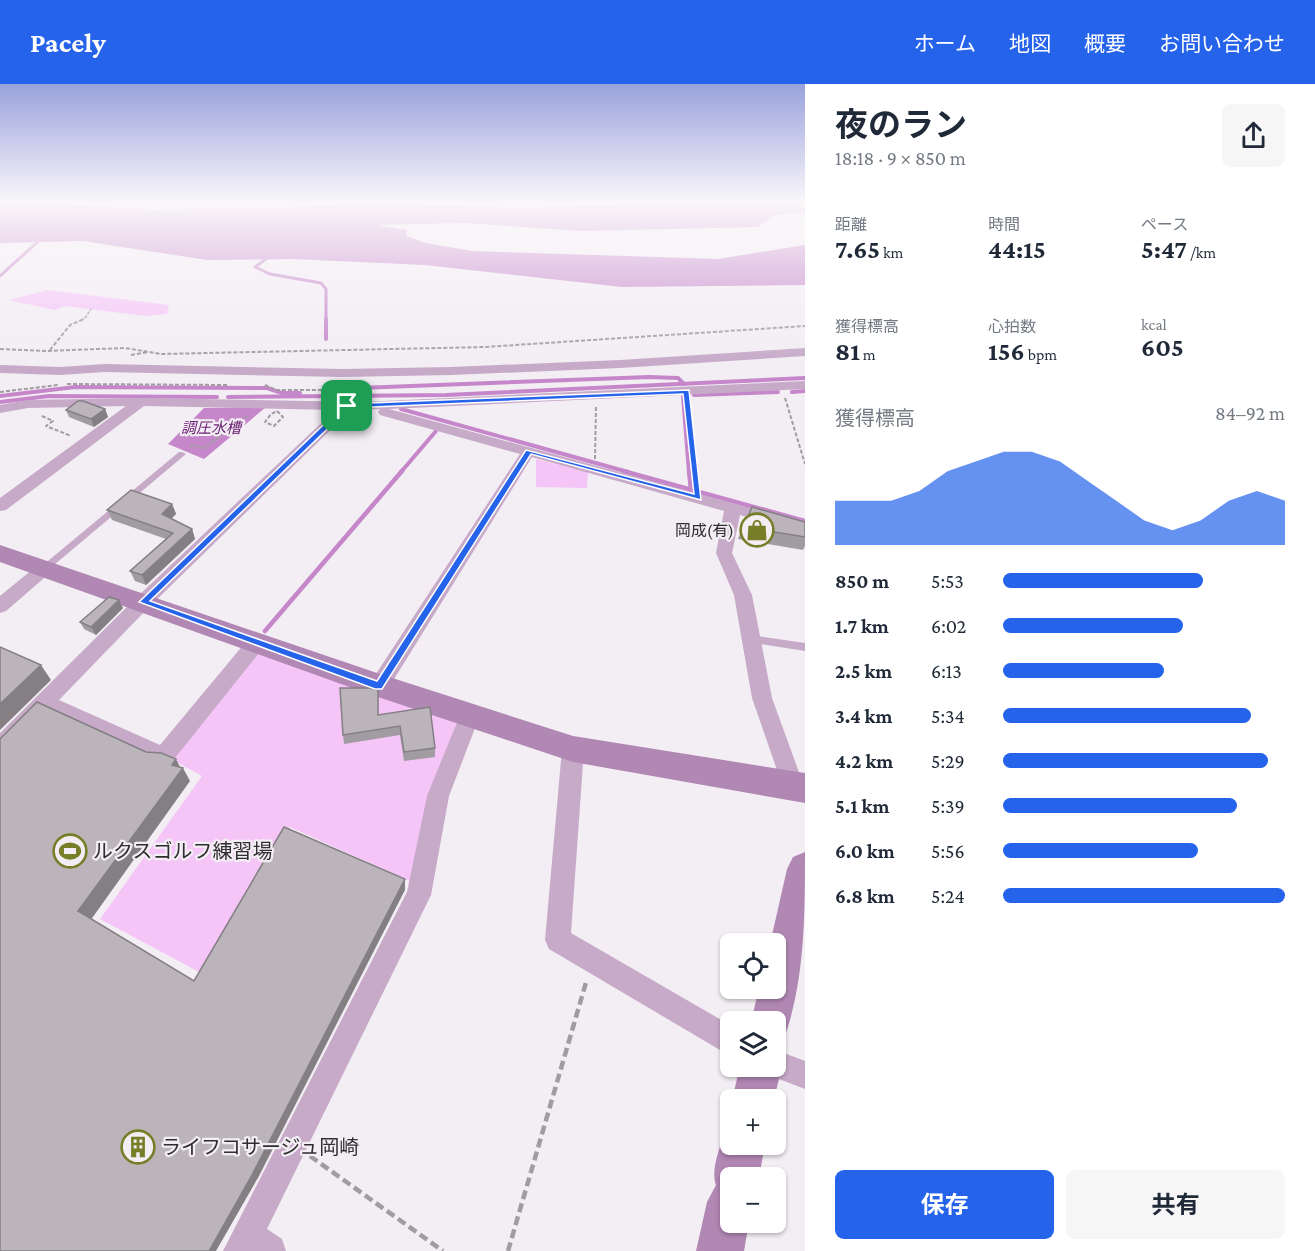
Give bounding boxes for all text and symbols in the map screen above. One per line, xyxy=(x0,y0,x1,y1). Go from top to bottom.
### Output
text: Pacely xyxy=(30,27,106,58)
text: ホーム xyxy=(914,32,976,56)
text: 地図 xyxy=(1009,32,1051,56)
text: 概要 xyxy=(1084,32,1126,56)
text: お問い合わせ xyxy=(1159,32,1285,56)
button: share xyxy=(1222,104,1285,167)
text: 夜のラン xyxy=(835,106,967,143)
text: 18:18 · 9 × 850 m xyxy=(835,147,966,169)
text: 距離 xyxy=(835,216,867,233)
text: 時間 xyxy=(988,216,1020,233)
text: ペース xyxy=(1141,216,1188,233)
text: 7.65 xyxy=(835,235,880,264)
text: 44:15 xyxy=(988,235,1046,264)
text: 5:47 xyxy=(1141,235,1187,264)
text: km xyxy=(880,244,903,261)
text: /km xyxy=(1187,244,1216,261)
text: kcal xyxy=(1141,316,1167,333)
text: 獲得標高 xyxy=(835,318,899,335)
text: 心拍数 xyxy=(988,318,1036,335)
text: 605 xyxy=(1141,333,1184,362)
text: 81 xyxy=(835,337,860,366)
text: 156 xyxy=(988,337,1025,366)
text: m xyxy=(860,346,876,363)
text: bpm xyxy=(1025,346,1057,363)
pin xyxy=(321,380,372,431)
icon: arrive xyxy=(330,389,363,422)
text: 84–92 m xyxy=(1215,402,1285,424)
text: 獲得標高 xyxy=(835,407,915,429)
water label: 調圧水槽 xyxy=(181,420,244,436)
shop icon: 岡成(有) xyxy=(739,512,775,548)
place label: 岡成(有) xyxy=(675,522,734,540)
text: 850 m xyxy=(835,570,889,592)
text: 5:53 xyxy=(931,570,964,592)
text: 1.7 km xyxy=(835,615,889,637)
text: 6:02 xyxy=(931,615,966,637)
text: 2.5 km xyxy=(835,660,892,682)
text: 6:13 xyxy=(931,660,962,682)
text: 3.4 km xyxy=(835,705,892,727)
text: 5:34 xyxy=(931,705,965,727)
text: 4.2 km xyxy=(835,750,893,772)
text: 5:29 xyxy=(931,750,965,772)
text: 5.1 km xyxy=(835,795,889,817)
text: 5:39 xyxy=(931,795,965,817)
sports icon: ルクスゴルフ練習場 xyxy=(52,833,88,869)
place label: ルクスゴルフ練習場 xyxy=(93,840,272,862)
text: 6.0 km xyxy=(835,840,895,862)
text: 5:56 xyxy=(931,840,965,862)
text: 6.8 km xyxy=(835,885,895,907)
text: 5:24 xyxy=(931,885,965,907)
map controls xyxy=(720,933,786,1233)
button: locate xyxy=(720,933,786,999)
button: layers xyxy=(720,1011,786,1077)
button: + xyxy=(720,1089,786,1155)
building icon: ライフコサージュ岡崎 xyxy=(120,1129,156,1165)
place label: ライフコサージュ岡崎 xyxy=(161,1136,359,1158)
button: − xyxy=(720,1167,786,1233)
button: 保存 xyxy=(835,1170,1054,1239)
button: 共有 xyxy=(1066,1170,1285,1239)

